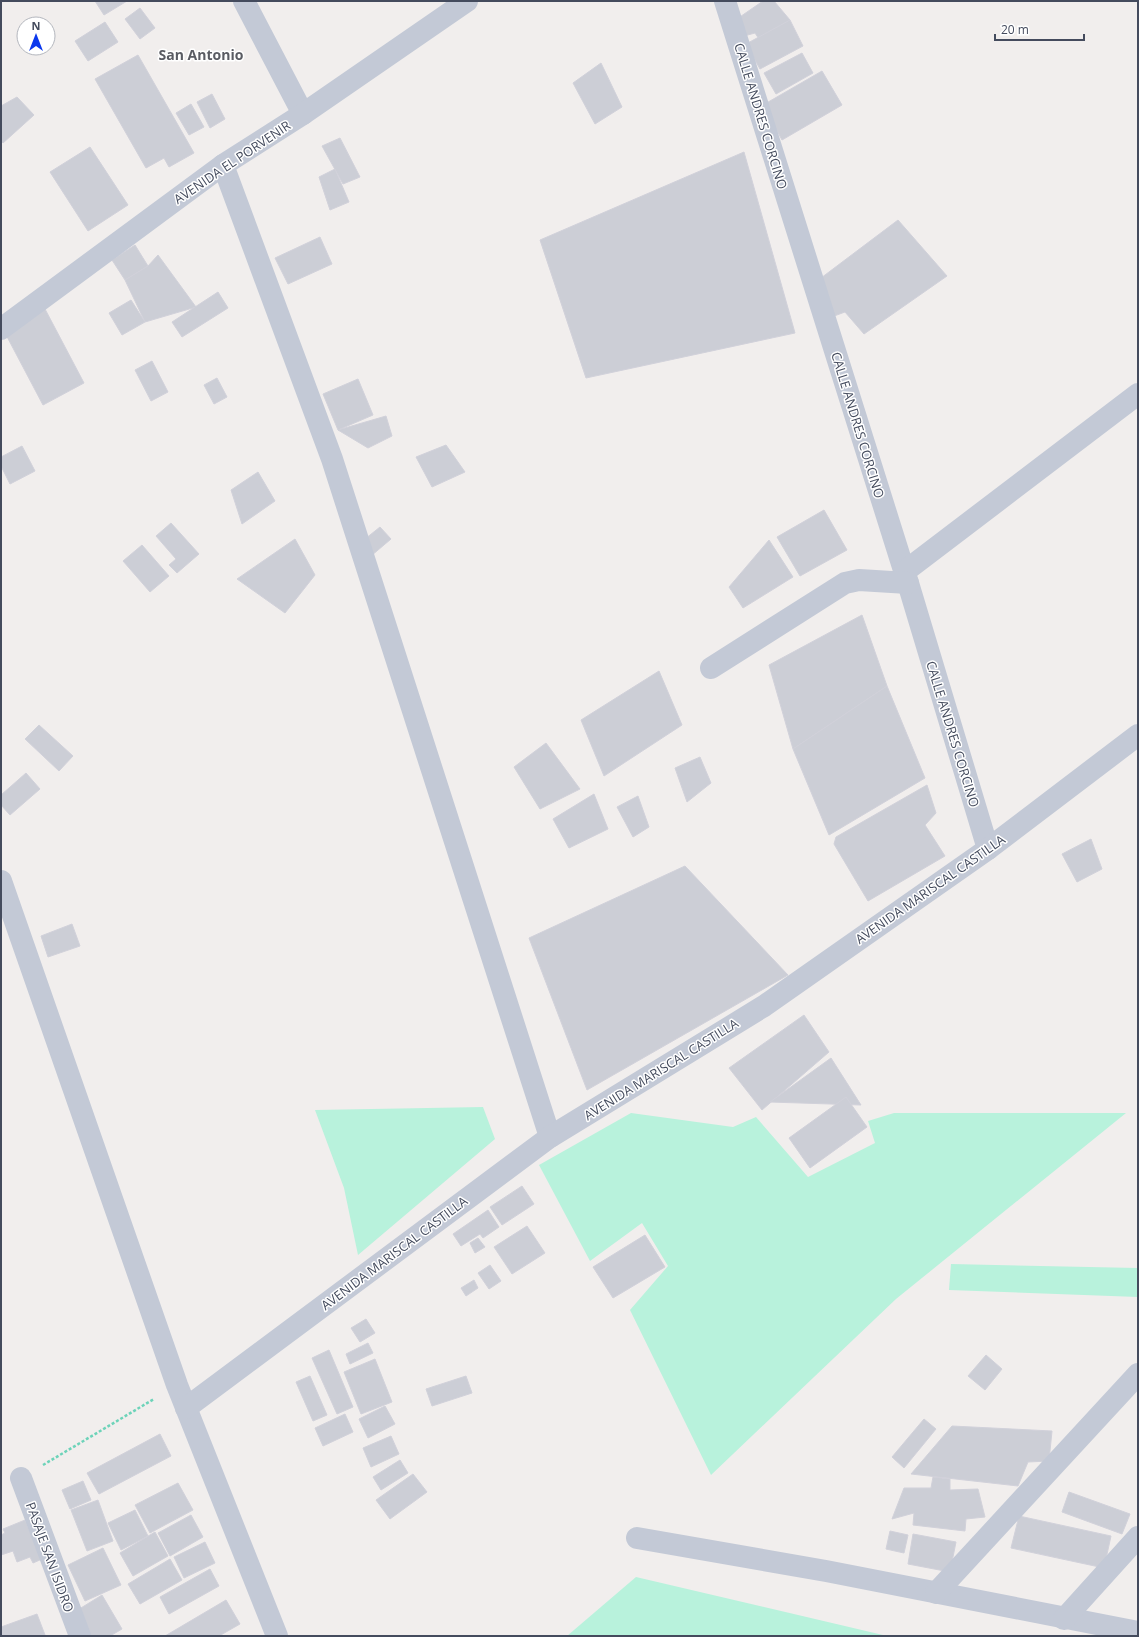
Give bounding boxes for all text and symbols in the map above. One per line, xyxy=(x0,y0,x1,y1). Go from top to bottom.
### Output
north arrow xyxy=(16,16,56,56)
scale bar xyxy=(995,16,1084,42)
text: N xyxy=(32,18,40,33)
text: 20 m xyxy=(1001,21,1029,38)
street label: CALLE ANDRES CORCINO xyxy=(730,41,792,191)
district label: San Antonio xyxy=(159,45,244,64)
street label: AVENIDA EL PORVENIR xyxy=(170,116,294,208)
street label: CALLE ANDRES CORCINO xyxy=(827,350,889,500)
street label: CALLE ANDRES CORCINO xyxy=(922,659,984,809)
street label: AVENIDA MARISCAL CASTILLA xyxy=(852,830,1009,948)
street label: AVENIDA MARISCAL CASTILLA xyxy=(580,1014,742,1124)
street label: AVENIDA MARISCAL CASTILLA xyxy=(317,1191,472,1314)
street label: PASAJE SAN ISIDRO xyxy=(22,1499,78,1615)

